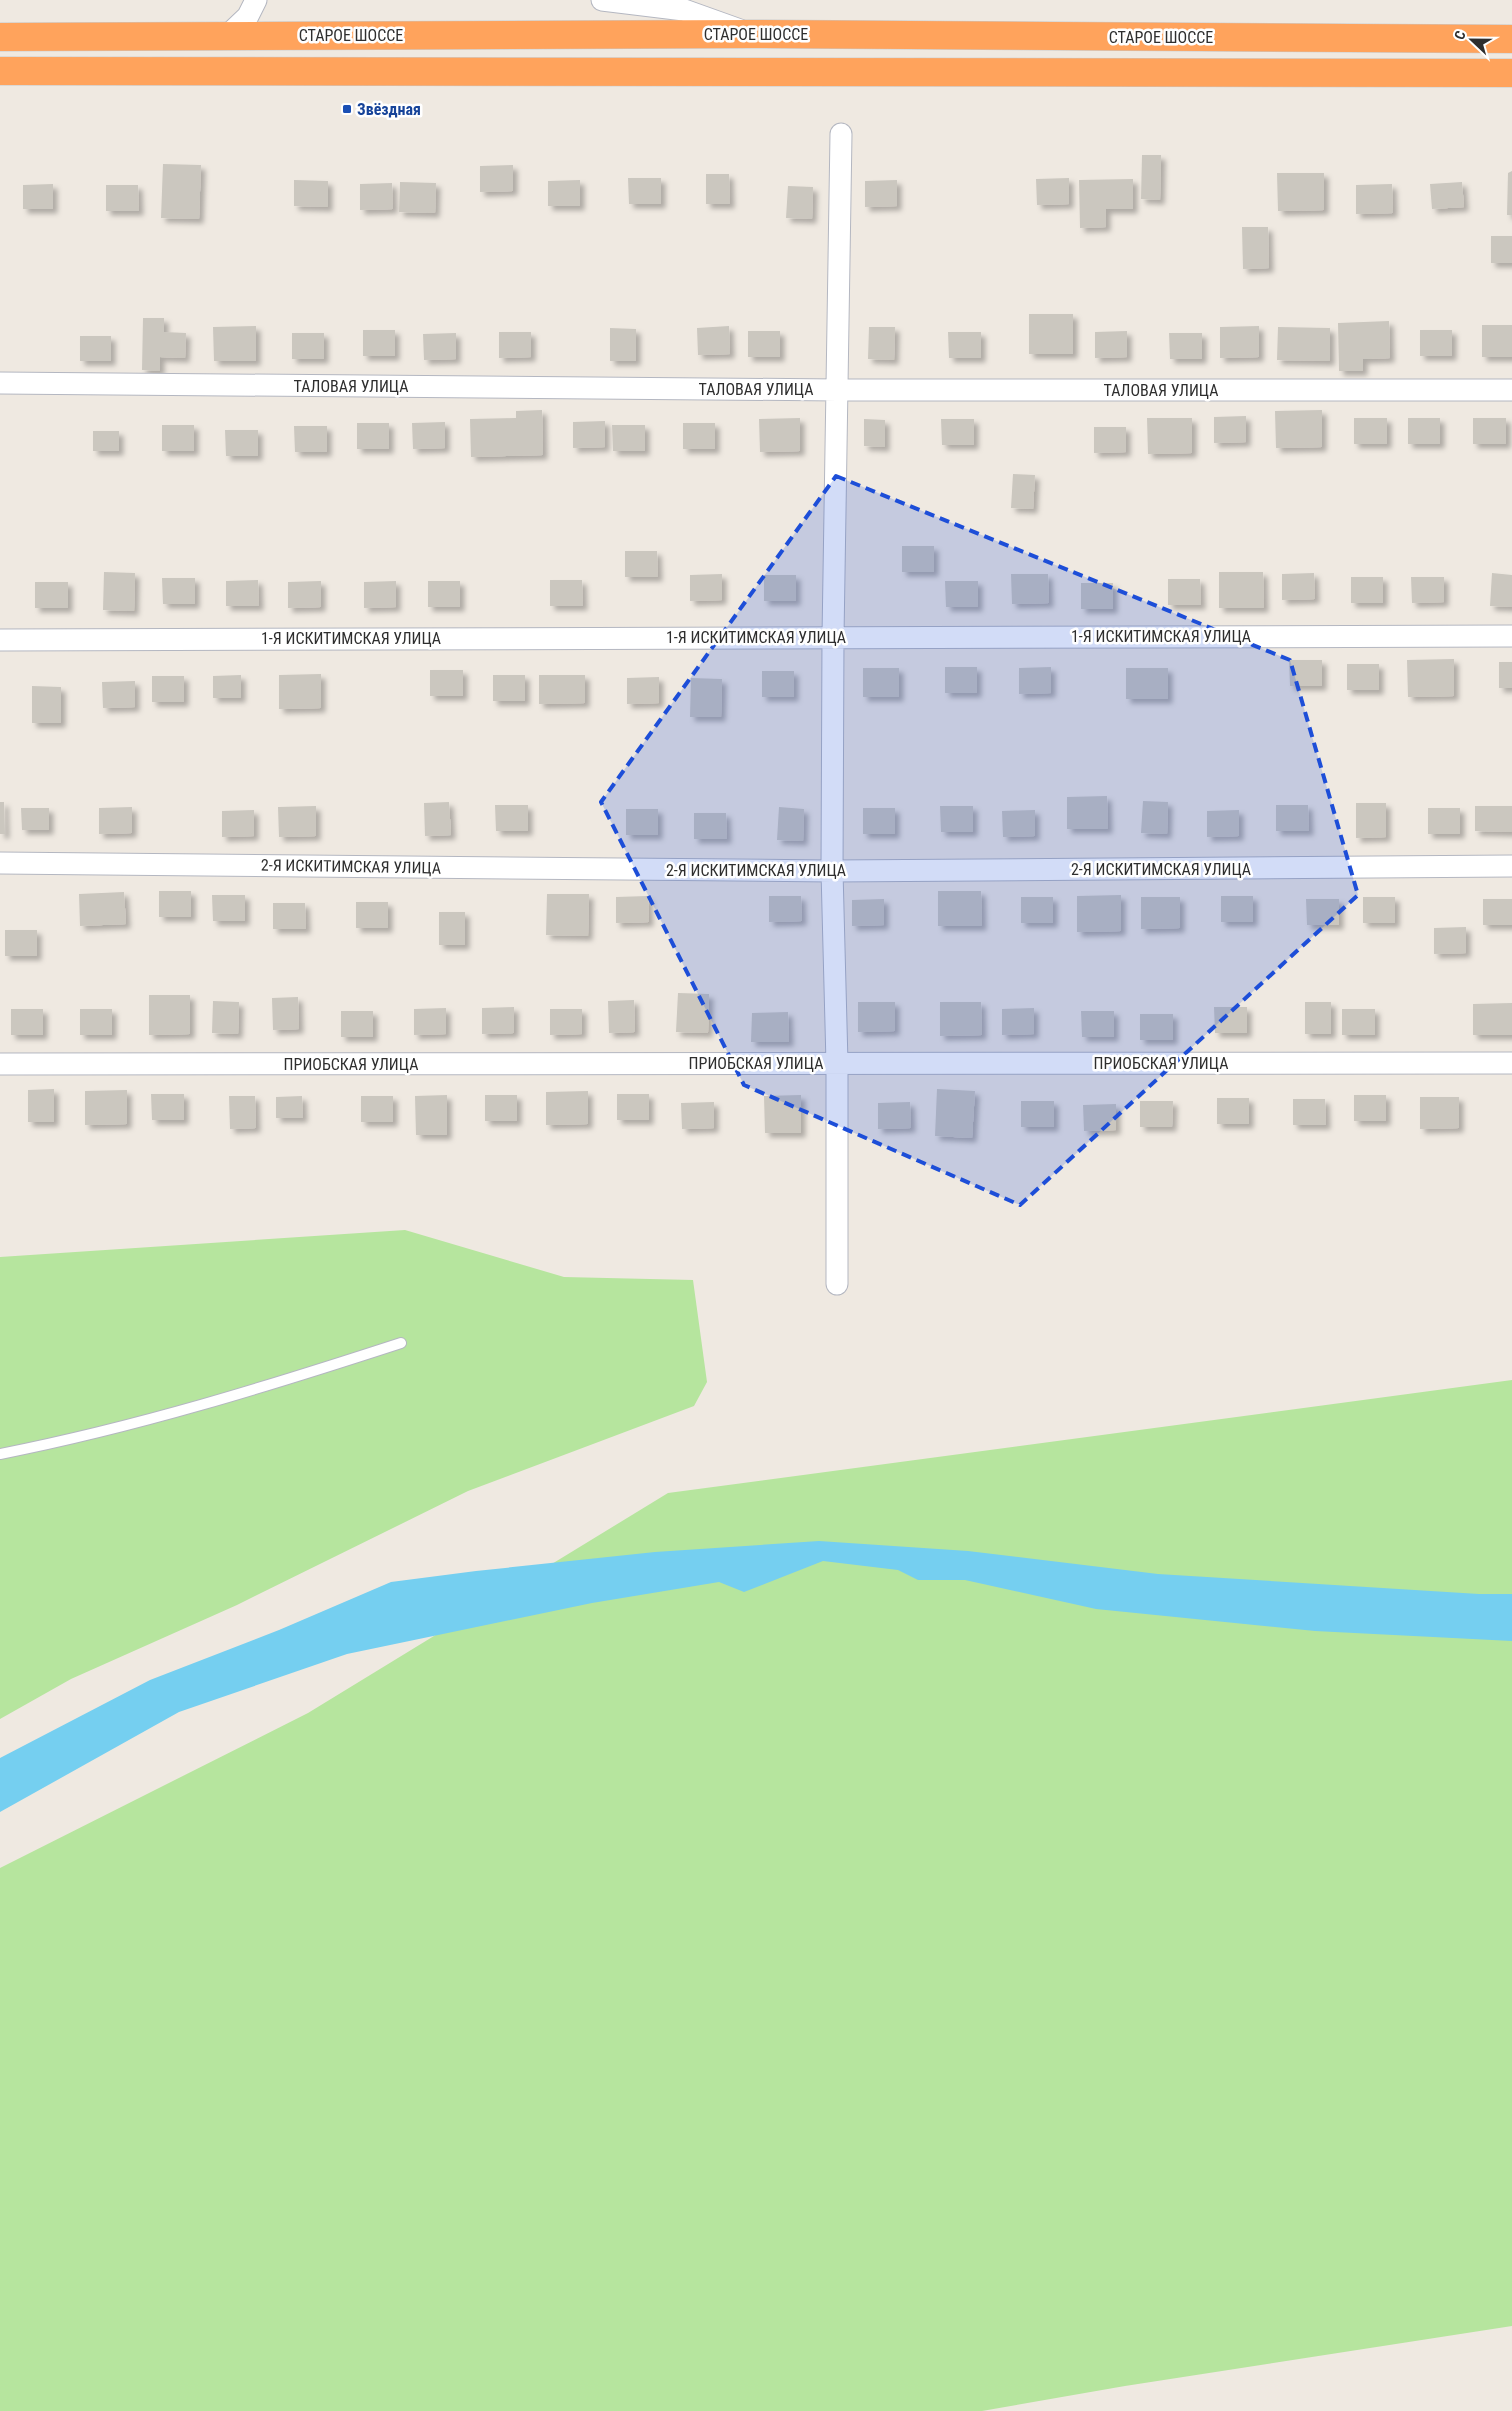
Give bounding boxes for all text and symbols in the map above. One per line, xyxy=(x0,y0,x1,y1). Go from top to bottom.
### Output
north arrow xyxy=(1447,15,1497,65)
street label: СТАРОЕ ШОССЕ xyxy=(704,25,808,44)
street label: СТАРОЕ ШОССЕ xyxy=(299,26,403,45)
street label: СТАРОЕ ШОССЕ xyxy=(1109,28,1213,47)
text: С xyxy=(1451,28,1469,42)
place label: Звёздная xyxy=(357,100,421,119)
marker: Звёздная xyxy=(341,103,353,115)
street label: ТАЛОВАЯ УЛИЦА xyxy=(294,377,408,396)
street label: ТАЛОВАЯ УЛИЦА xyxy=(699,380,813,399)
street label: ТАЛОВАЯ УЛИЦА xyxy=(1104,381,1218,400)
street label: 1-Я ИСКИТИМСКАЯ УЛИЦА xyxy=(1071,627,1251,646)
street label: 1-Я ИСКИТИМСКАЯ УЛИЦА xyxy=(666,628,846,647)
street label: 1-Я ИСКИТИМСКАЯ УЛИЦА xyxy=(261,629,441,648)
street label: 2-Я ИСКИТИМСКАЯ УЛИЦА xyxy=(261,855,441,878)
street label: 2-Я ИСКИТИМСКАЯ УЛИЦА xyxy=(1071,860,1251,879)
street label: 2-Я ИСКИТИМСКАЯ УЛИЦА xyxy=(666,861,846,880)
street label: ПРИОБСКАЯ УЛИЦА xyxy=(689,1054,823,1073)
street label: ПРИОБСКАЯ УЛИЦА xyxy=(1094,1054,1228,1073)
street label: ПРИОБСКАЯ УЛИЦА xyxy=(284,1055,418,1074)

